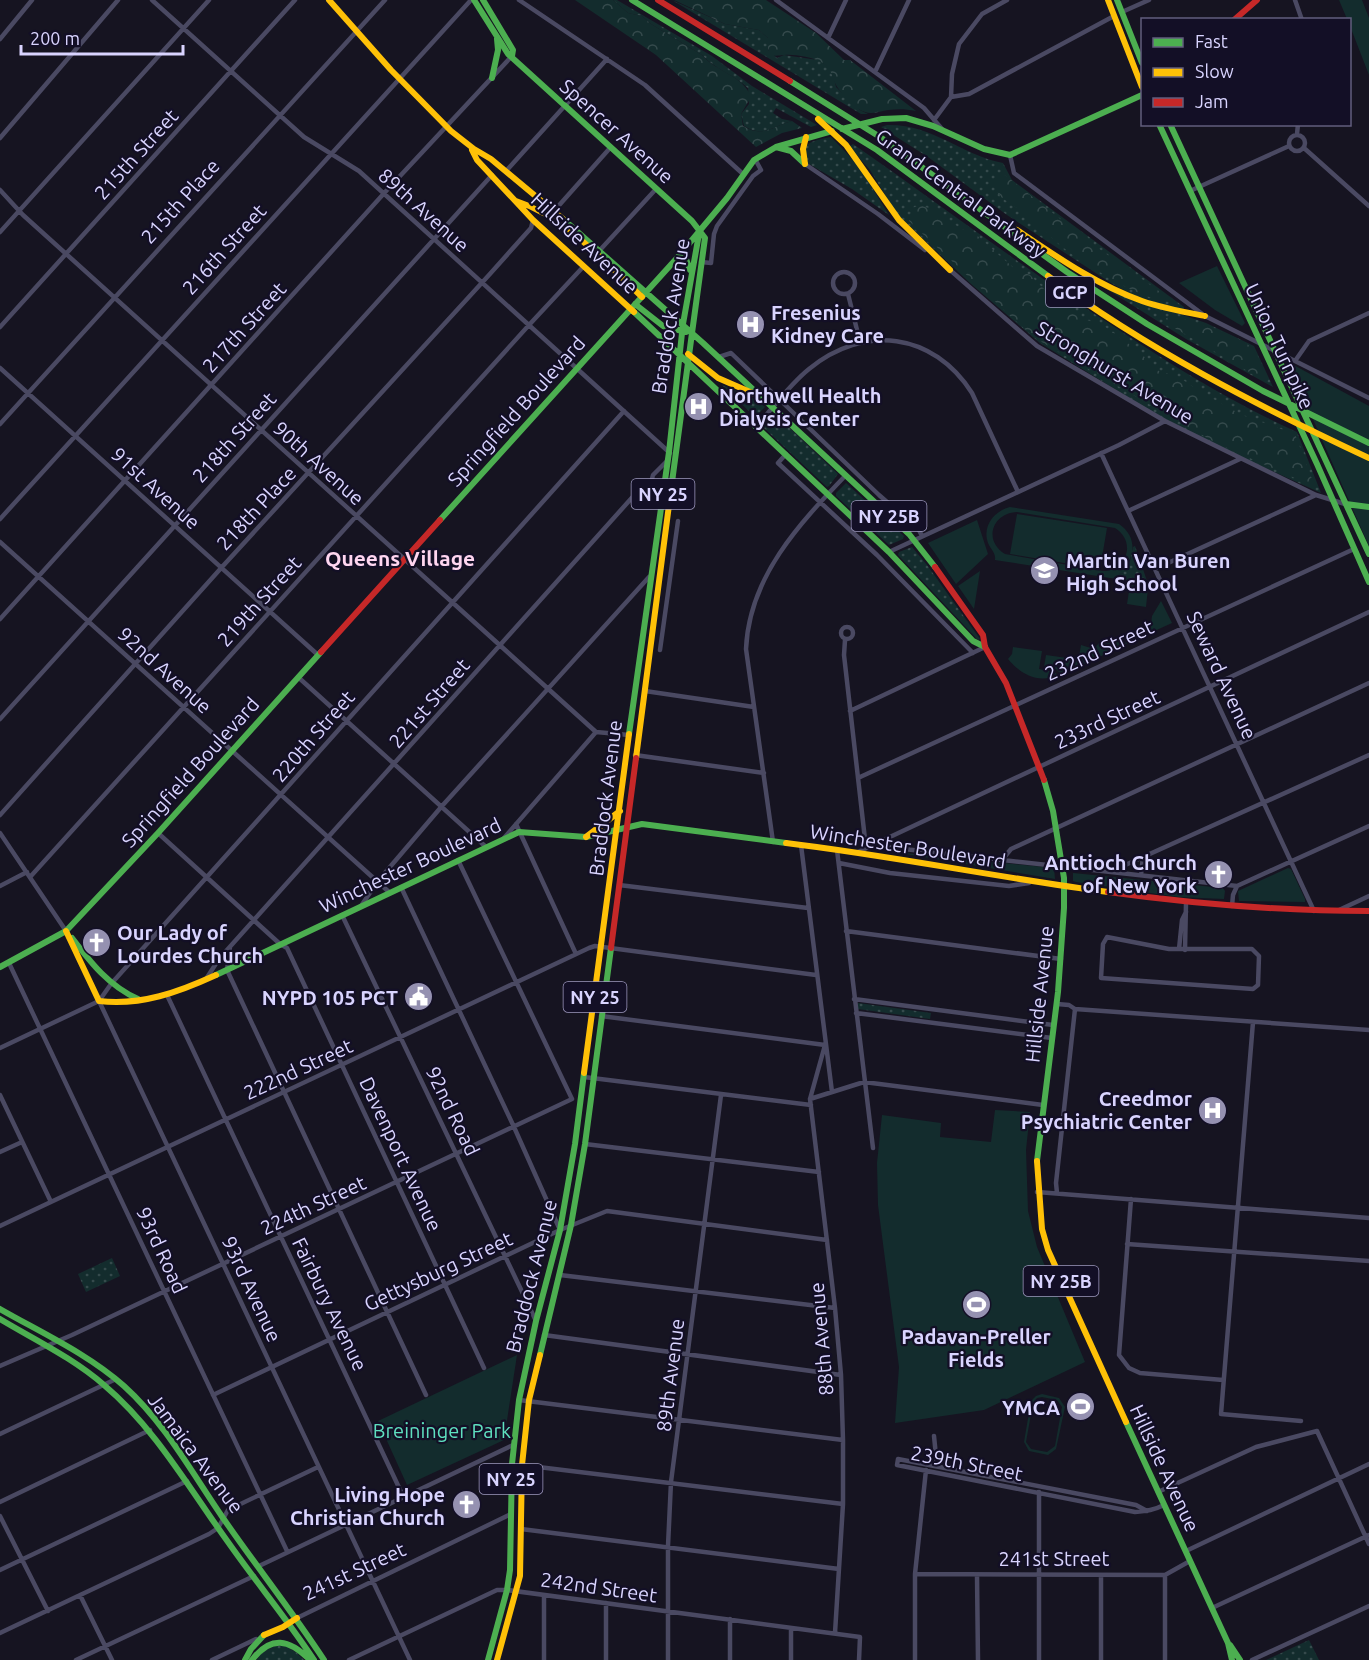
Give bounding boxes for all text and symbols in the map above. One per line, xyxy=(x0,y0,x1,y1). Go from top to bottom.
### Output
scale bar xyxy=(21,18,183,56)
legend xyxy=(1141,18,1351,126)
text: 200 m xyxy=(30,28,80,48)
text: Fast xyxy=(1195,31,1228,51)
text: Slow xyxy=(1195,61,1234,81)
street label: Spencer Avenue xyxy=(556,74,678,188)
text: Jam xyxy=(1195,91,1229,111)
street label: 215th Street xyxy=(89,104,183,204)
street label: Grand Central Parkway xyxy=(872,124,1051,263)
street label: 215th Place xyxy=(136,154,224,248)
street label: 89th Avenue xyxy=(374,163,474,257)
street label: Hillside Avenue xyxy=(527,188,643,298)
street label: 216th Street xyxy=(177,199,271,299)
street label: Braddock Avenue xyxy=(646,237,694,395)
street label: 217th Street xyxy=(197,277,291,377)
road number: GCP xyxy=(1046,277,1094,307)
street label: Union Turnpike xyxy=(1241,280,1319,412)
place label: Fresenius Kidney Care xyxy=(771,301,884,347)
hospital icon: Fresenius Kidney Care xyxy=(734,308,766,340)
street label: Stronghurst Avenue xyxy=(1032,316,1198,428)
street label: Springfield Boulevard xyxy=(443,331,589,491)
place label: Northwell Health Dialysis Center xyxy=(719,384,881,430)
street label: 218th Street xyxy=(187,387,281,487)
hospital icon: Northwell Health Dialysis Center xyxy=(682,391,714,423)
street label: 90th Avenue xyxy=(269,416,369,510)
street label: 91st Avenue xyxy=(107,442,205,534)
street label: 218th Place xyxy=(212,462,300,554)
road number: NY 25 xyxy=(632,479,694,509)
road number: NY 25B xyxy=(852,501,926,531)
district label: Queens Village xyxy=(325,546,475,570)
place label: Martin Van Buren High School xyxy=(1066,549,1230,595)
street label: 219th Street xyxy=(212,551,306,651)
school or university icon: Martin Van Buren High School xyxy=(1029,555,1061,587)
street label: Seward Avenue xyxy=(1182,607,1262,743)
street label: 232nd Street xyxy=(1041,615,1157,685)
street label: 92nd Avenue xyxy=(114,622,216,718)
street label: 221st Street xyxy=(384,654,474,752)
street label: 233rd Street xyxy=(1051,685,1163,753)
street label: 220th Street xyxy=(267,686,359,786)
street label: Springfield Boulevard xyxy=(117,692,263,852)
street label: Braddock Avenue xyxy=(584,719,626,877)
street label: Winchester Boulevard xyxy=(315,813,505,917)
street label: Winchester Boulevard xyxy=(808,819,1008,873)
place label: Anttioch Church of New York xyxy=(1044,851,1197,897)
church icon: Anttioch Church of New York xyxy=(1202,858,1234,890)
place label: Our Lady of Lourdes Church xyxy=(117,921,263,967)
street label: Hillside Avenue xyxy=(1020,924,1058,1064)
church icon: Our Lady of Lourdes Church xyxy=(80,927,112,959)
public building icon: NYPD 105 PCT xyxy=(403,981,435,1013)
road number: NY 25 xyxy=(564,982,626,1012)
place label: NYPD 105 PCT xyxy=(262,986,398,1009)
street label: 222nd Street xyxy=(240,1034,356,1104)
street label: 92nd Road xyxy=(422,1063,484,1159)
street label: Davenport Avenue xyxy=(355,1073,447,1235)
place label: Creedmor Psychiatric Center xyxy=(1021,1087,1193,1133)
hospital icon: Creedmor Psychiatric Center xyxy=(1197,1094,1229,1126)
street label: 224th Street xyxy=(257,1171,369,1239)
street label: Braddock Avenue xyxy=(501,1197,561,1355)
street label: 93rd Road xyxy=(132,1203,192,1297)
street label: Gettysburg Street xyxy=(360,1227,516,1315)
street label: 93rd Avenue xyxy=(218,1233,286,1345)
street label: Fairbury Avenue xyxy=(288,1234,372,1374)
road number: NY 25B xyxy=(1024,1266,1098,1296)
street label: 88th Avenue xyxy=(805,1281,837,1397)
sports icon: Padavan-Preller Fields xyxy=(960,1289,992,1321)
street label: 89th Avenue xyxy=(652,1317,688,1433)
place label: Padavan-Preller Fields xyxy=(901,1325,1052,1371)
street label: Jamaica Avenue xyxy=(143,1389,249,1517)
sports icon: YMCA xyxy=(1065,1391,1097,1423)
place label: YMCA xyxy=(1002,1396,1060,1419)
street label: Hillside Avenue xyxy=(1126,1401,1204,1535)
park label: Breininger Park xyxy=(373,1419,511,1442)
street label: 239th Street xyxy=(909,1441,1025,1485)
road number: NY 25 xyxy=(480,1464,542,1494)
place label: Living Hope Christian Church xyxy=(290,1483,445,1529)
church icon: Living Hope Christian Church xyxy=(450,1489,482,1521)
street label: 241st Street xyxy=(299,1537,409,1605)
street label: 241st Street xyxy=(999,1547,1110,1570)
street label: 242nd Street xyxy=(539,1567,659,1607)

